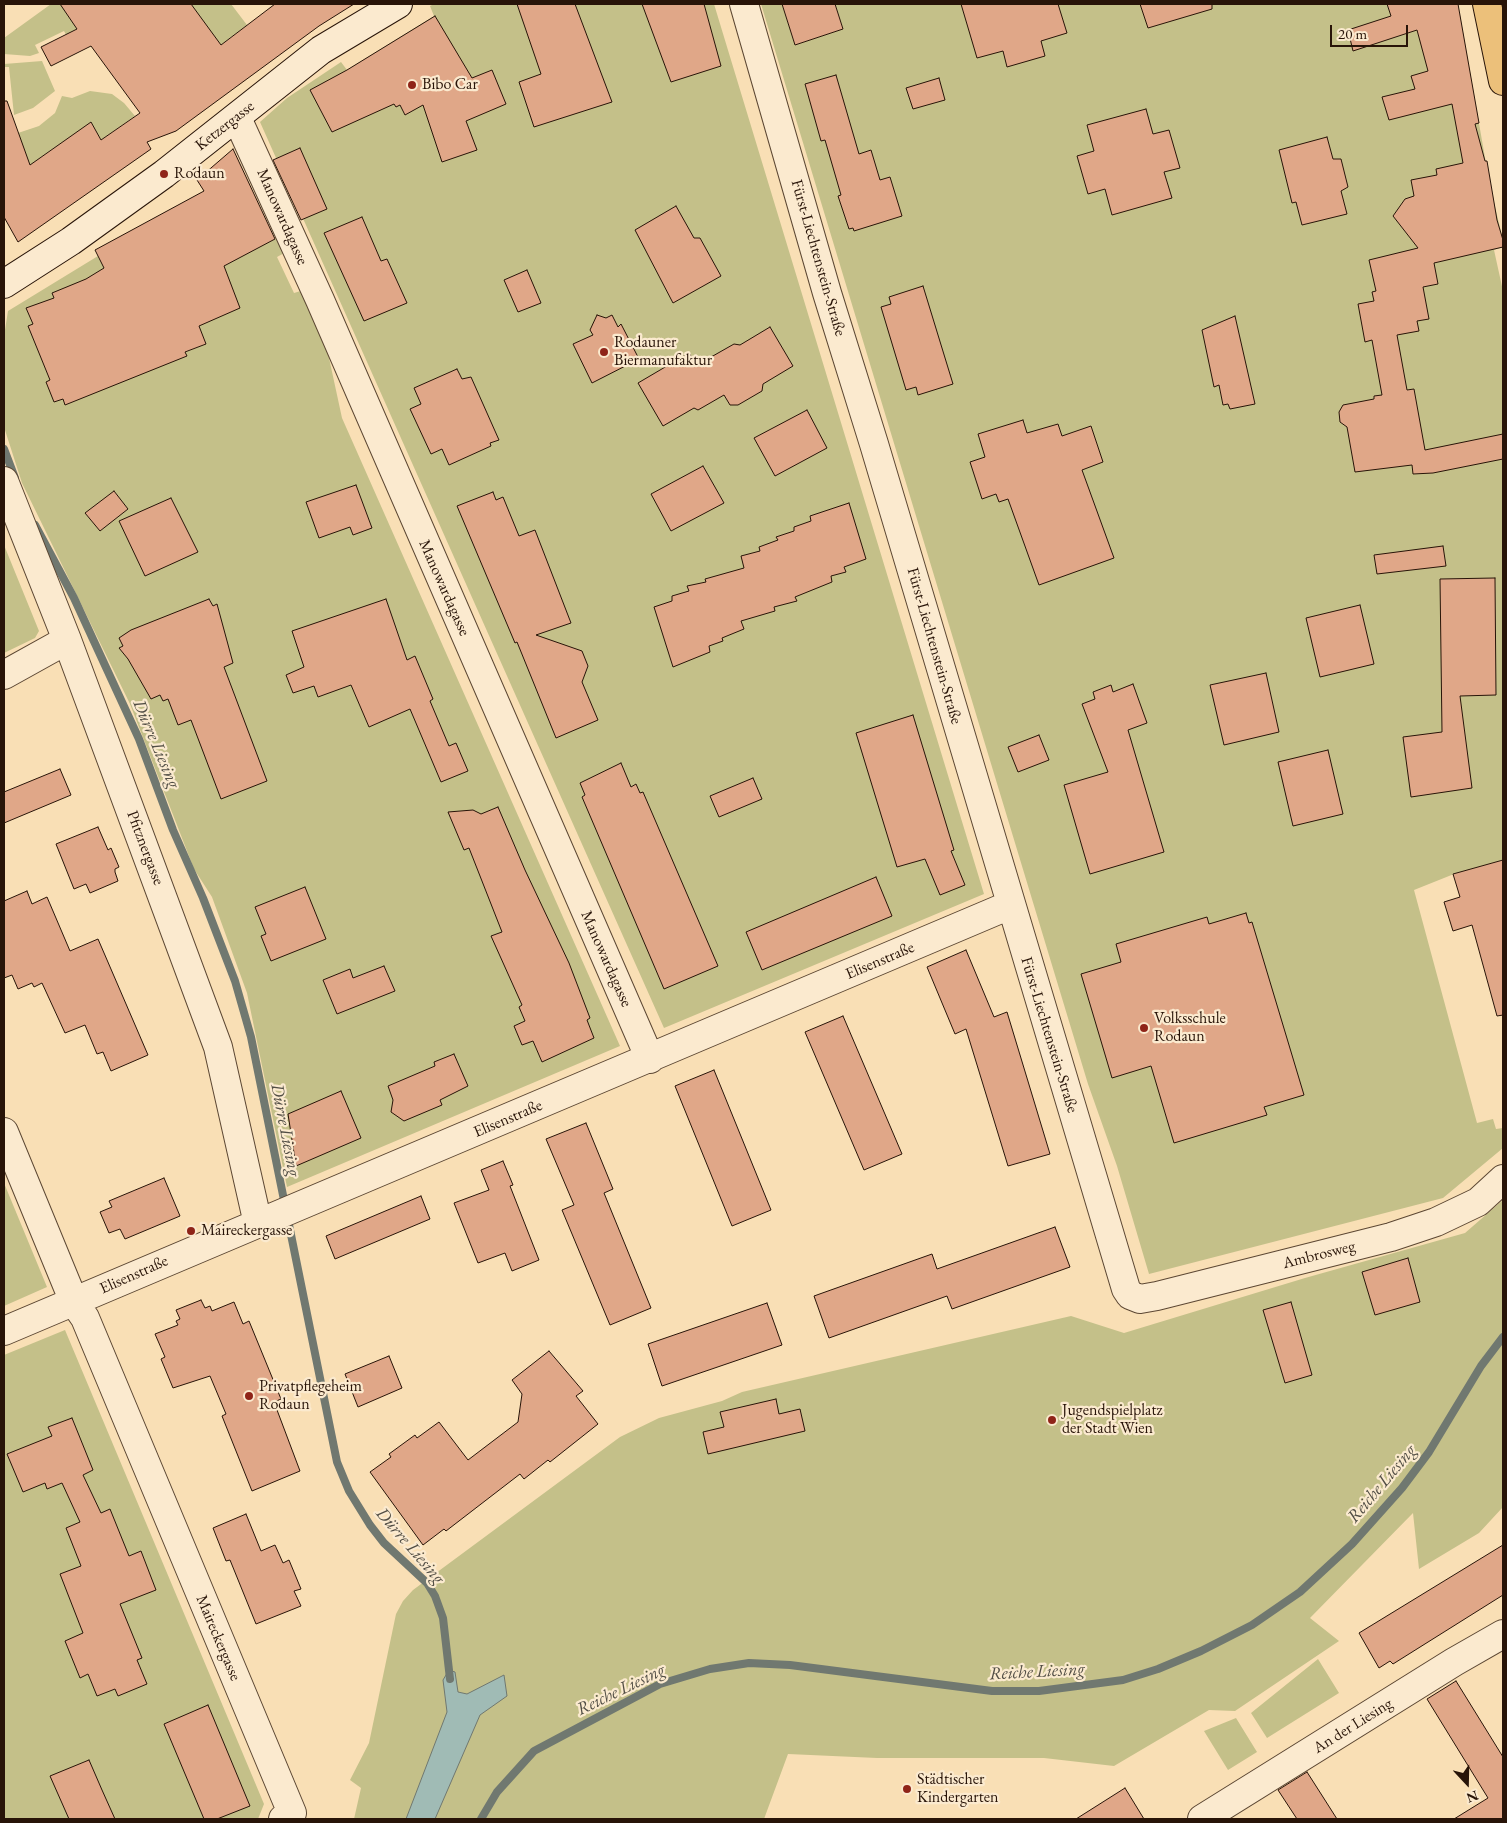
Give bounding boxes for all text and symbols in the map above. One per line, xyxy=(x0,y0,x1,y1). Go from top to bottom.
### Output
scale bar xyxy=(1332,15,1410,47)
text: 20 m xyxy=(1338,24,1367,43)
place label: Bibo Car xyxy=(422,75,478,95)
marker: Bibo Car xyxy=(406,79,418,91)
street label: Ketzergasse xyxy=(192,97,258,155)
place label: Rodaun xyxy=(174,164,225,184)
street label: Manowardagasse xyxy=(252,166,312,268)
marker: Rodaun xyxy=(158,168,170,180)
street label: Fürst-Liechtenstein-Straße xyxy=(786,177,850,339)
place label: Rodauner Biermanufaktur xyxy=(614,333,712,371)
marker: Rodauner Biermanufaktur xyxy=(598,346,610,358)
street label: Manowardagasse xyxy=(414,537,474,639)
street label: Fürst-Liechtenstein-Straße xyxy=(902,565,966,727)
water label: Dürre Liesing xyxy=(128,696,184,792)
street label: Pfitznergasse xyxy=(122,808,168,888)
street label: Manowardagasse xyxy=(576,908,636,1010)
street label: Elisenstraße xyxy=(843,938,917,984)
street label: Fürst-Liechtenstein-Straße xyxy=(1016,955,1082,1115)
place label: Volksschule Rodaun xyxy=(1154,1009,1226,1047)
marker: Volksschule Rodaun xyxy=(1138,1022,1150,1034)
water label: Dürre Liesing xyxy=(265,1082,305,1178)
street label: Elisenstraße xyxy=(471,1096,545,1142)
place label: Maireckergasse xyxy=(201,1221,292,1241)
marker: Maireckergasse xyxy=(185,1225,197,1237)
street label: Ambrosweg xyxy=(1281,1237,1357,1273)
street label: Elisenstraße xyxy=(97,1251,171,1299)
place label: Privatpflegeheim Rodaun xyxy=(259,1377,362,1415)
marker: Privatpflegeheim Rodaun xyxy=(243,1390,255,1402)
place label: Jugendspielplatz der Stadt Wien xyxy=(1062,1401,1162,1439)
marker: Jugendspielplatz der Stadt Wien xyxy=(1046,1414,1058,1426)
water label: Reiche Liesing xyxy=(1343,1440,1421,1528)
water label: Dürre Liesing xyxy=(371,1503,449,1589)
street label: Maireckergasse xyxy=(191,1592,245,1684)
water label: Reiche Liesing xyxy=(573,1659,669,1721)
water label: Reiche Liesing xyxy=(989,1659,1085,1685)
street label: An der Liesing xyxy=(1310,1694,1396,1758)
north arrow xyxy=(1442,1758,1492,1808)
place label: Städtischer Kindergarten xyxy=(917,1770,998,1808)
marker: Städtischer Kindergarten xyxy=(901,1783,913,1795)
text: N xyxy=(1464,1787,1481,1807)

